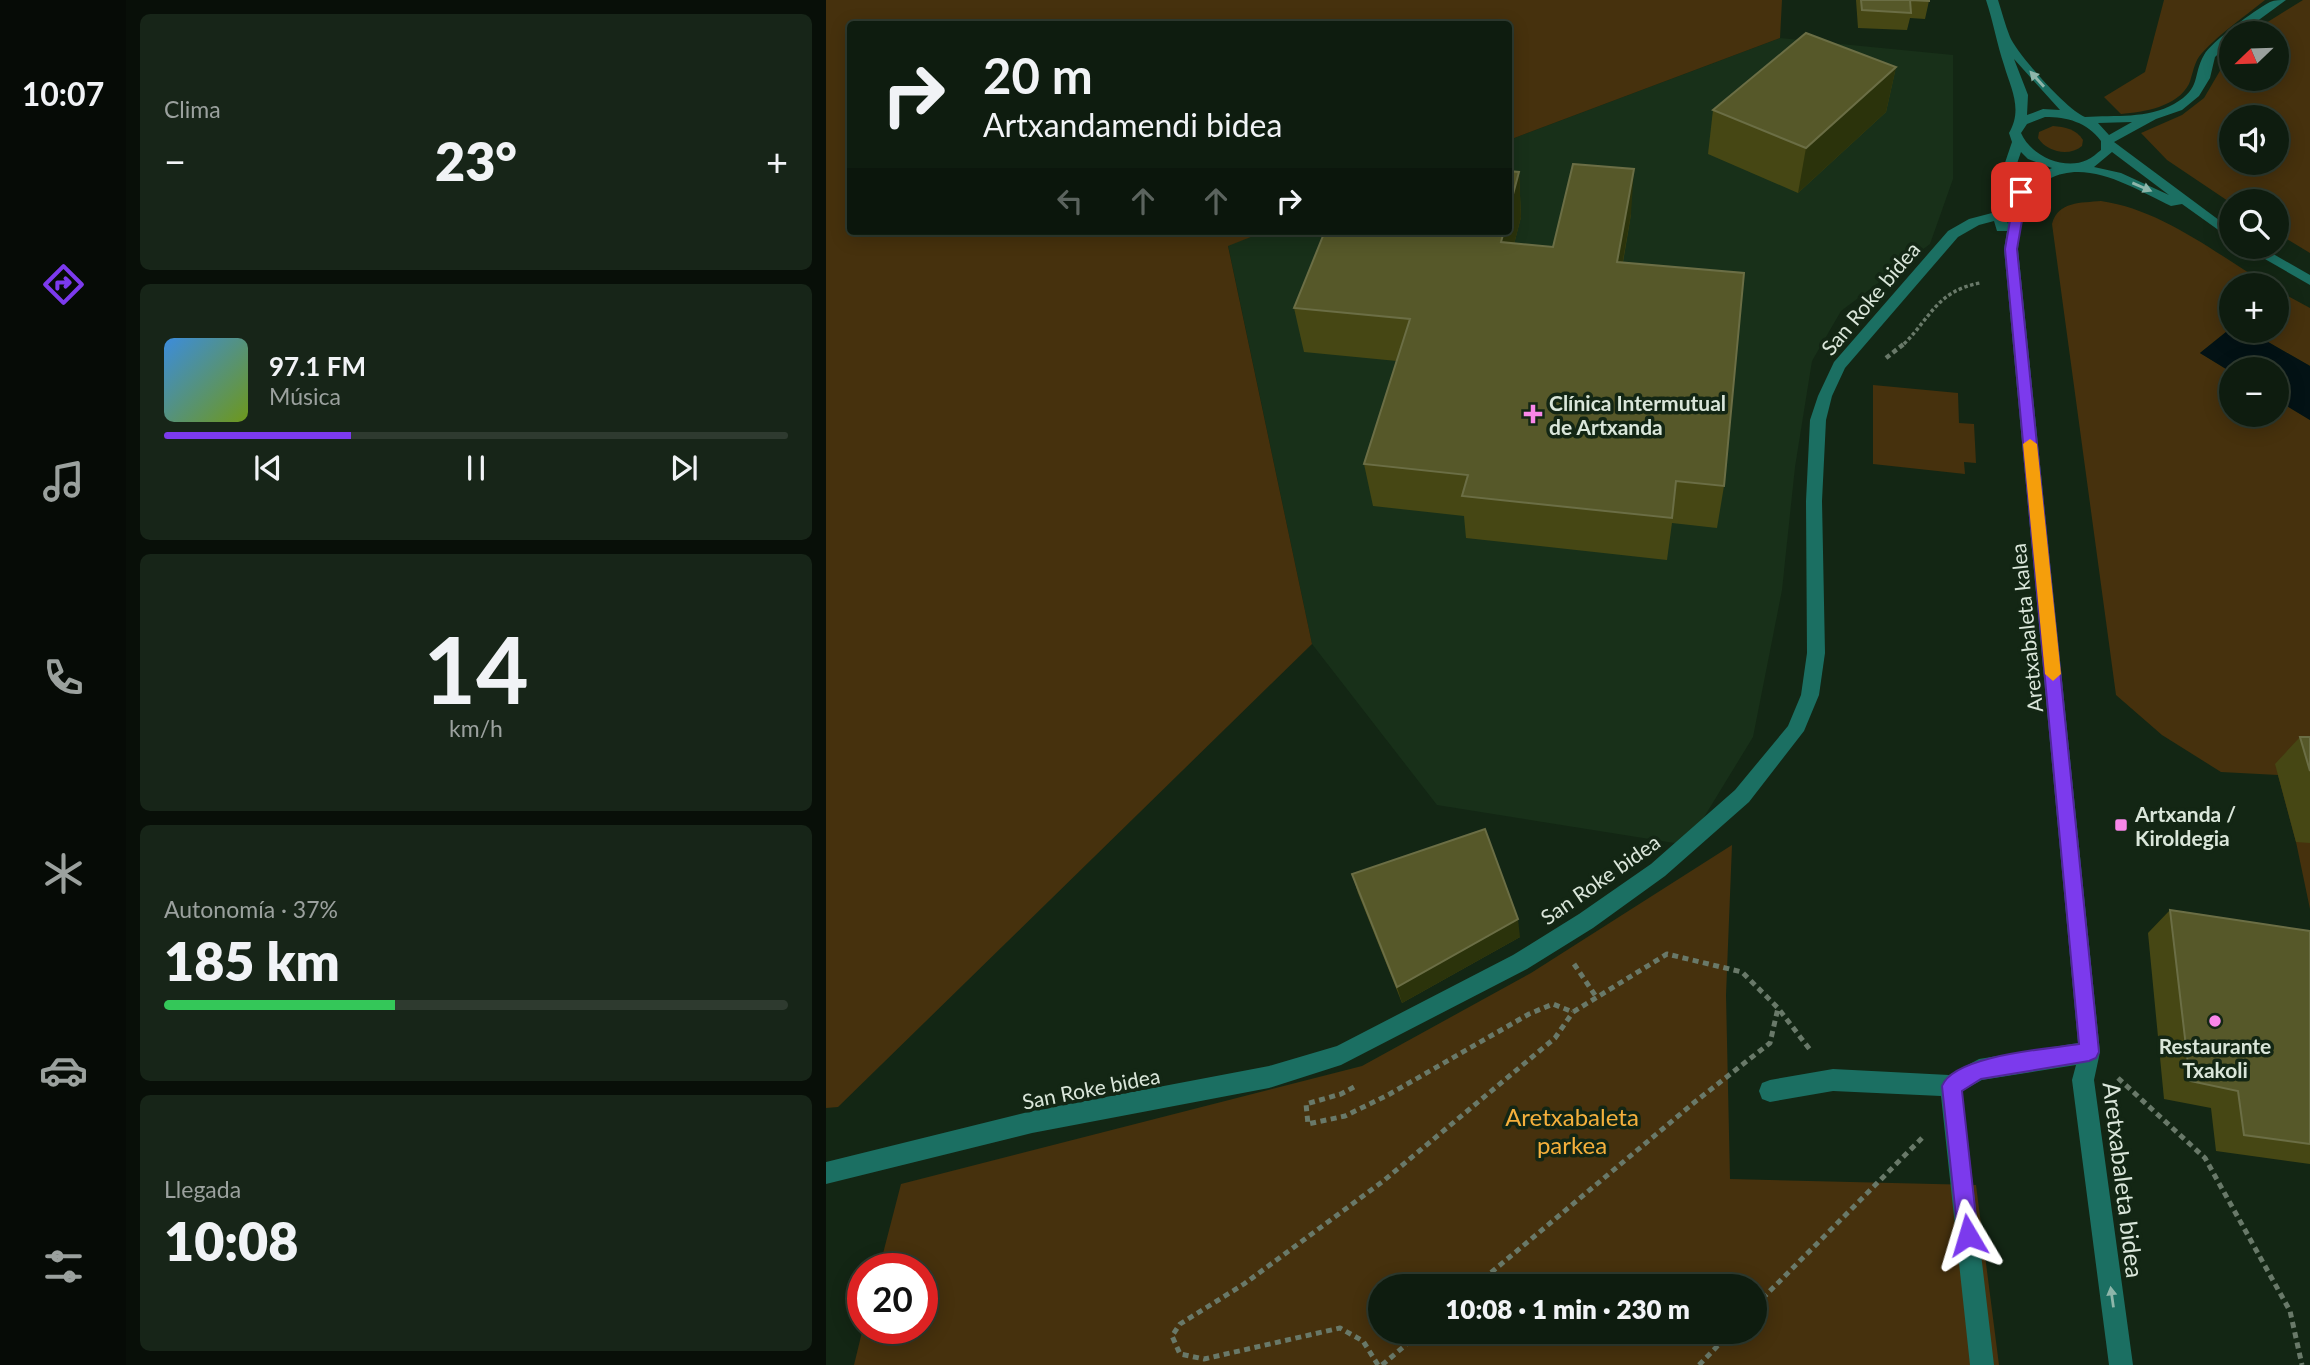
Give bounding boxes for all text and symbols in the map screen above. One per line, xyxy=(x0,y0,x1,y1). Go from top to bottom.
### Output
north arrow xyxy=(2219,21,2289,91)
map controls xyxy=(2219,21,2289,427)
text: 20 m xyxy=(983,46,1093,104)
icon: right xyxy=(868,49,959,140)
one-way arrow xyxy=(2030,71,2045,88)
text: 10:07 xyxy=(22,74,104,113)
text: Clima xyxy=(164,95,221,123)
text: Artxandamendi bidea xyxy=(983,105,1282,144)
button: sound xyxy=(2219,105,2289,175)
text: 23° xyxy=(435,130,517,192)
text: − xyxy=(164,138,186,184)
text: + xyxy=(766,138,788,184)
pin xyxy=(1991,162,2051,222)
icon: arrive xyxy=(2002,173,2040,211)
one-way arrow xyxy=(2132,181,2152,193)
icon: left xyxy=(1051,182,1089,220)
icon: ahead xyxy=(1124,182,1162,220)
icon: ahead xyxy=(1197,182,1235,220)
icon: right xyxy=(1270,182,1308,220)
button: search xyxy=(2219,189,2289,259)
street label: San Roke bidea xyxy=(1815,236,1925,360)
icon: directions xyxy=(39,260,88,309)
button: + xyxy=(2219,273,2289,343)
text: 97.1 FM xyxy=(269,350,366,382)
button: − xyxy=(2219,357,2289,427)
text: Música xyxy=(269,382,341,410)
place label: Clínica Intermutual de Artxanda xyxy=(1549,390,1726,439)
marker: Clínica Intermutual de Artxanda xyxy=(1523,404,1543,424)
icon: previous xyxy=(249,449,287,487)
icon: pause xyxy=(457,449,495,487)
icon: next xyxy=(665,449,703,487)
icon: music xyxy=(39,457,88,506)
street label: Aretxabaleta kalea xyxy=(2005,542,2047,714)
text: 14 xyxy=(423,614,529,723)
icon: phone xyxy=(39,653,88,702)
text: km/h xyxy=(449,714,503,742)
place label: Artxanda / Kiroldegia xyxy=(2134,801,2236,850)
marker: Artxanda / Kiroldegia xyxy=(2113,817,2129,833)
street label: San Roke bidea xyxy=(1536,829,1664,929)
icon: climate xyxy=(39,849,88,898)
text: Autonomía · 37% xyxy=(164,895,338,923)
text: 185 km xyxy=(164,930,340,992)
marker: Restaurante Txakoli xyxy=(2207,1013,2223,1029)
place label: Restaurante Txakoli xyxy=(2159,1033,2271,1082)
icon: car xyxy=(39,1046,88,1095)
street label: San Roke bidea xyxy=(1020,1062,1162,1114)
street label: Aretxabaleta bidea xyxy=(2098,1080,2150,1280)
park label: Aretxabaleta parkea xyxy=(1505,1102,1639,1159)
text: Llegada xyxy=(164,1175,241,1203)
position arrow xyxy=(1931,1198,2005,1272)
text: 10:08 xyxy=(164,1210,298,1272)
icon: filters xyxy=(39,1242,88,1291)
speed limit sign: 20 xyxy=(847,1253,938,1344)
one-way arrow xyxy=(2106,1286,2117,1308)
text: 10:08 · 1 min · 230 m xyxy=(1445,1293,1690,1325)

